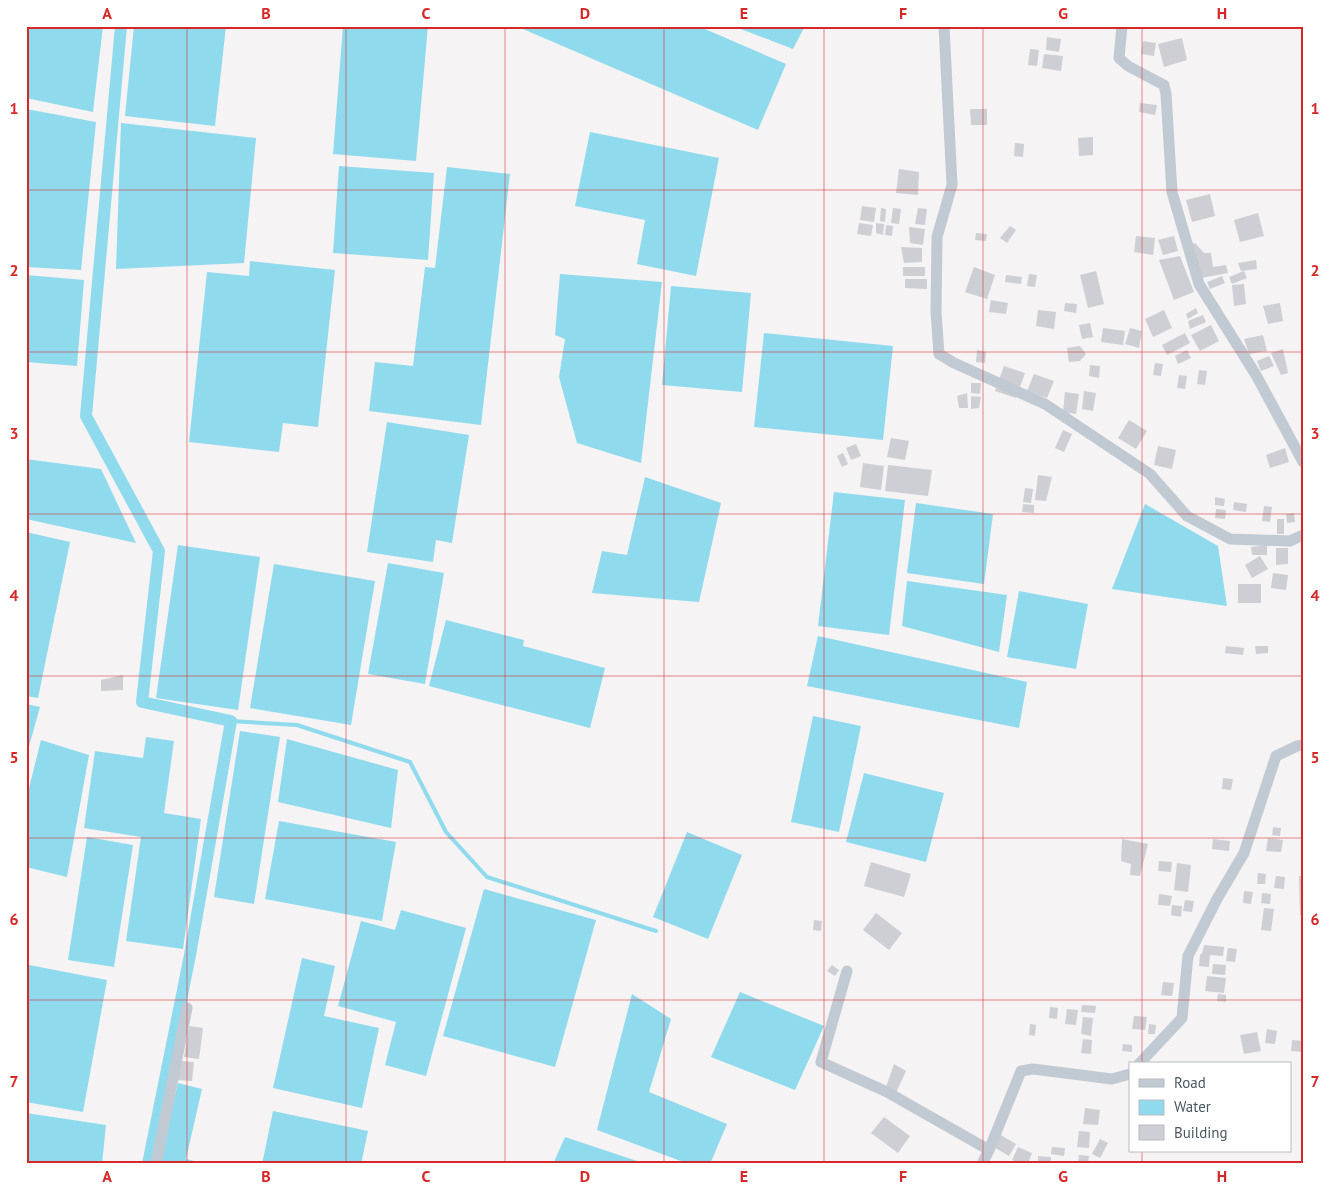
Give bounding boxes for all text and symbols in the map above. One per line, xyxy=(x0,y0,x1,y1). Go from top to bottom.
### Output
text: A xyxy=(102,3,112,23)
text: B xyxy=(261,3,271,23)
text: C xyxy=(422,3,431,23)
text: D xyxy=(580,3,590,23)
text: E xyxy=(740,3,748,23)
text: F xyxy=(899,3,907,23)
text: G xyxy=(1058,3,1068,23)
text: H xyxy=(1217,3,1227,23)
text: 1 xyxy=(9,98,19,118)
text: 1 xyxy=(1310,98,1320,118)
text: 2 xyxy=(9,260,19,280)
text: 2 xyxy=(1310,260,1320,280)
text: 3 xyxy=(9,423,19,443)
text: 3 xyxy=(1310,423,1320,443)
text: 4 xyxy=(9,585,19,605)
text: 4 xyxy=(1310,585,1320,605)
text: 5 xyxy=(9,747,19,767)
text: 5 xyxy=(1310,747,1320,767)
text: 6 xyxy=(9,909,19,929)
text: 6 xyxy=(1310,909,1320,929)
legend xyxy=(1129,1062,1292,1152)
text: 7 xyxy=(9,1071,19,1091)
text: 7 xyxy=(1310,1071,1320,1091)
text: Road xyxy=(1174,1073,1206,1092)
text: Water xyxy=(1174,1097,1211,1116)
text: Building xyxy=(1174,1123,1228,1142)
text: A xyxy=(102,1166,112,1186)
text: B xyxy=(261,1166,271,1186)
text: C xyxy=(422,1166,431,1186)
text: D xyxy=(580,1166,590,1186)
text: E xyxy=(740,1166,748,1186)
text: F xyxy=(899,1166,907,1186)
text: G xyxy=(1058,1166,1068,1186)
text: H xyxy=(1217,1166,1227,1186)

